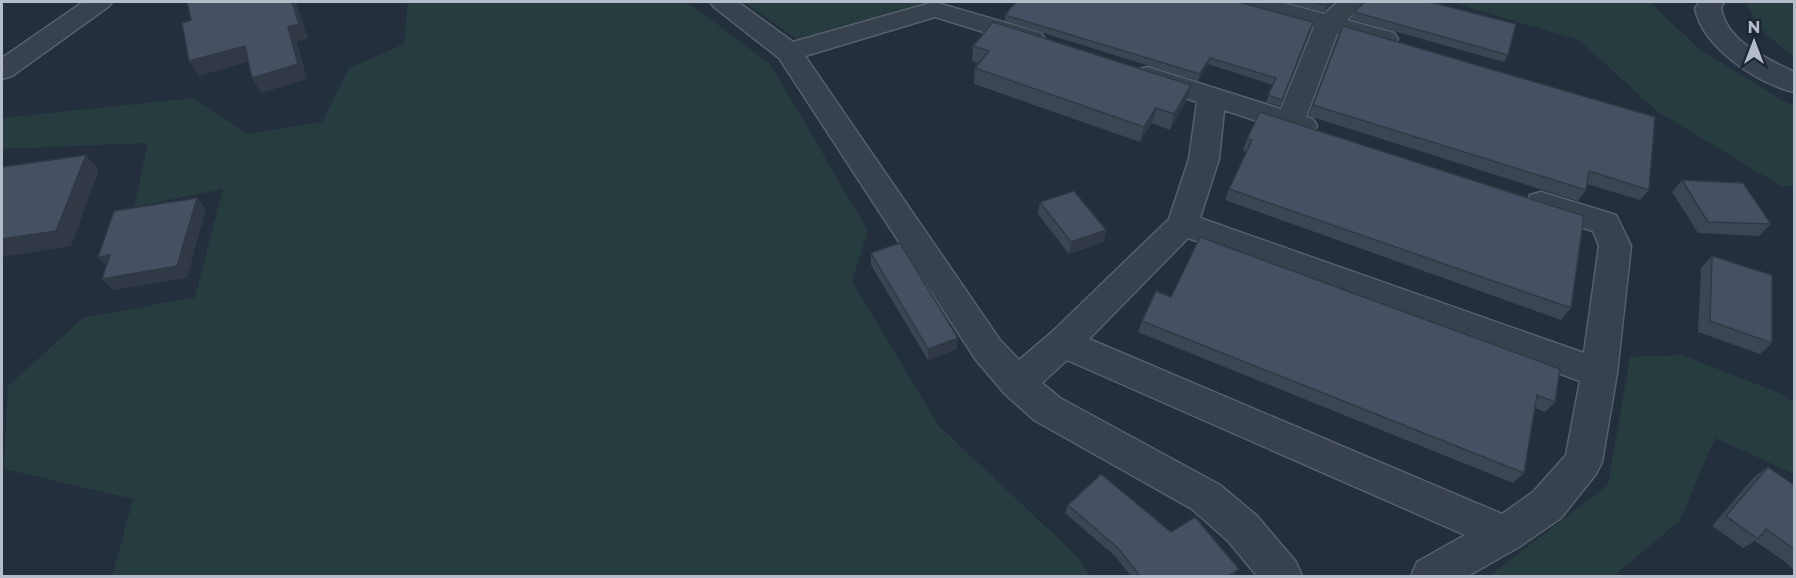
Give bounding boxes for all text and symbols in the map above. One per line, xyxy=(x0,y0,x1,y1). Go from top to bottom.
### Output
north arrow xyxy=(1724,12,1784,72)
text: N xyxy=(1748,18,1760,37)

